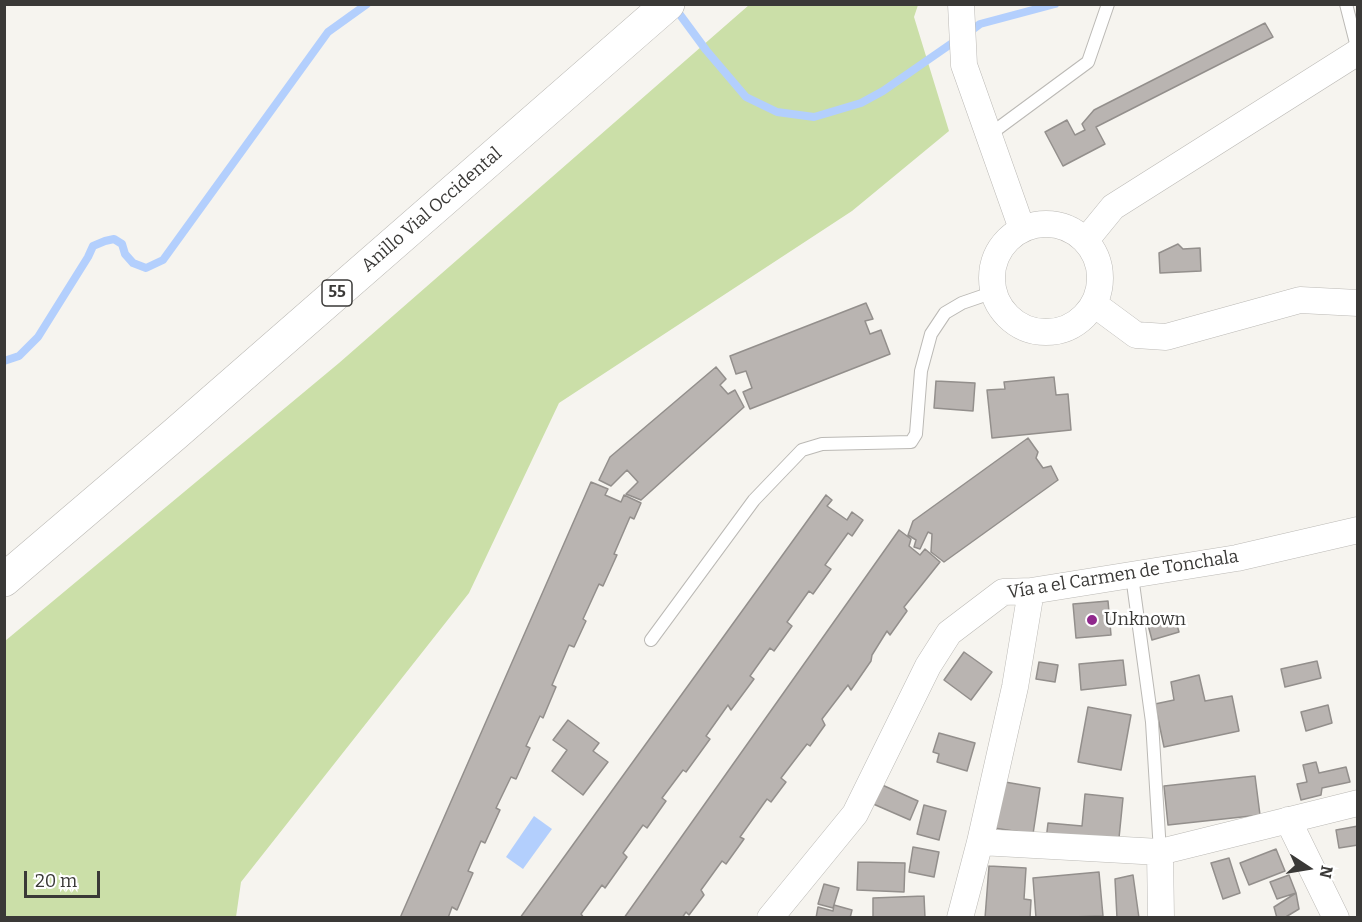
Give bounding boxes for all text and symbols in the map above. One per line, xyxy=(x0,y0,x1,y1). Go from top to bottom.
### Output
street label: Anillo Vial Occidental xyxy=(357,143,507,277)
road number: 55 xyxy=(322,280,352,306)
street label: Vía a el Carmen de Tonchala xyxy=(1006,546,1240,604)
place label: Unknown xyxy=(1104,609,1186,631)
marker: Unknown xyxy=(1085,613,1099,627)
north arrow xyxy=(1278,838,1338,898)
scale bar xyxy=(27,859,104,897)
text: N xyxy=(1316,864,1337,880)
text: 20 m xyxy=(35,870,77,892)

